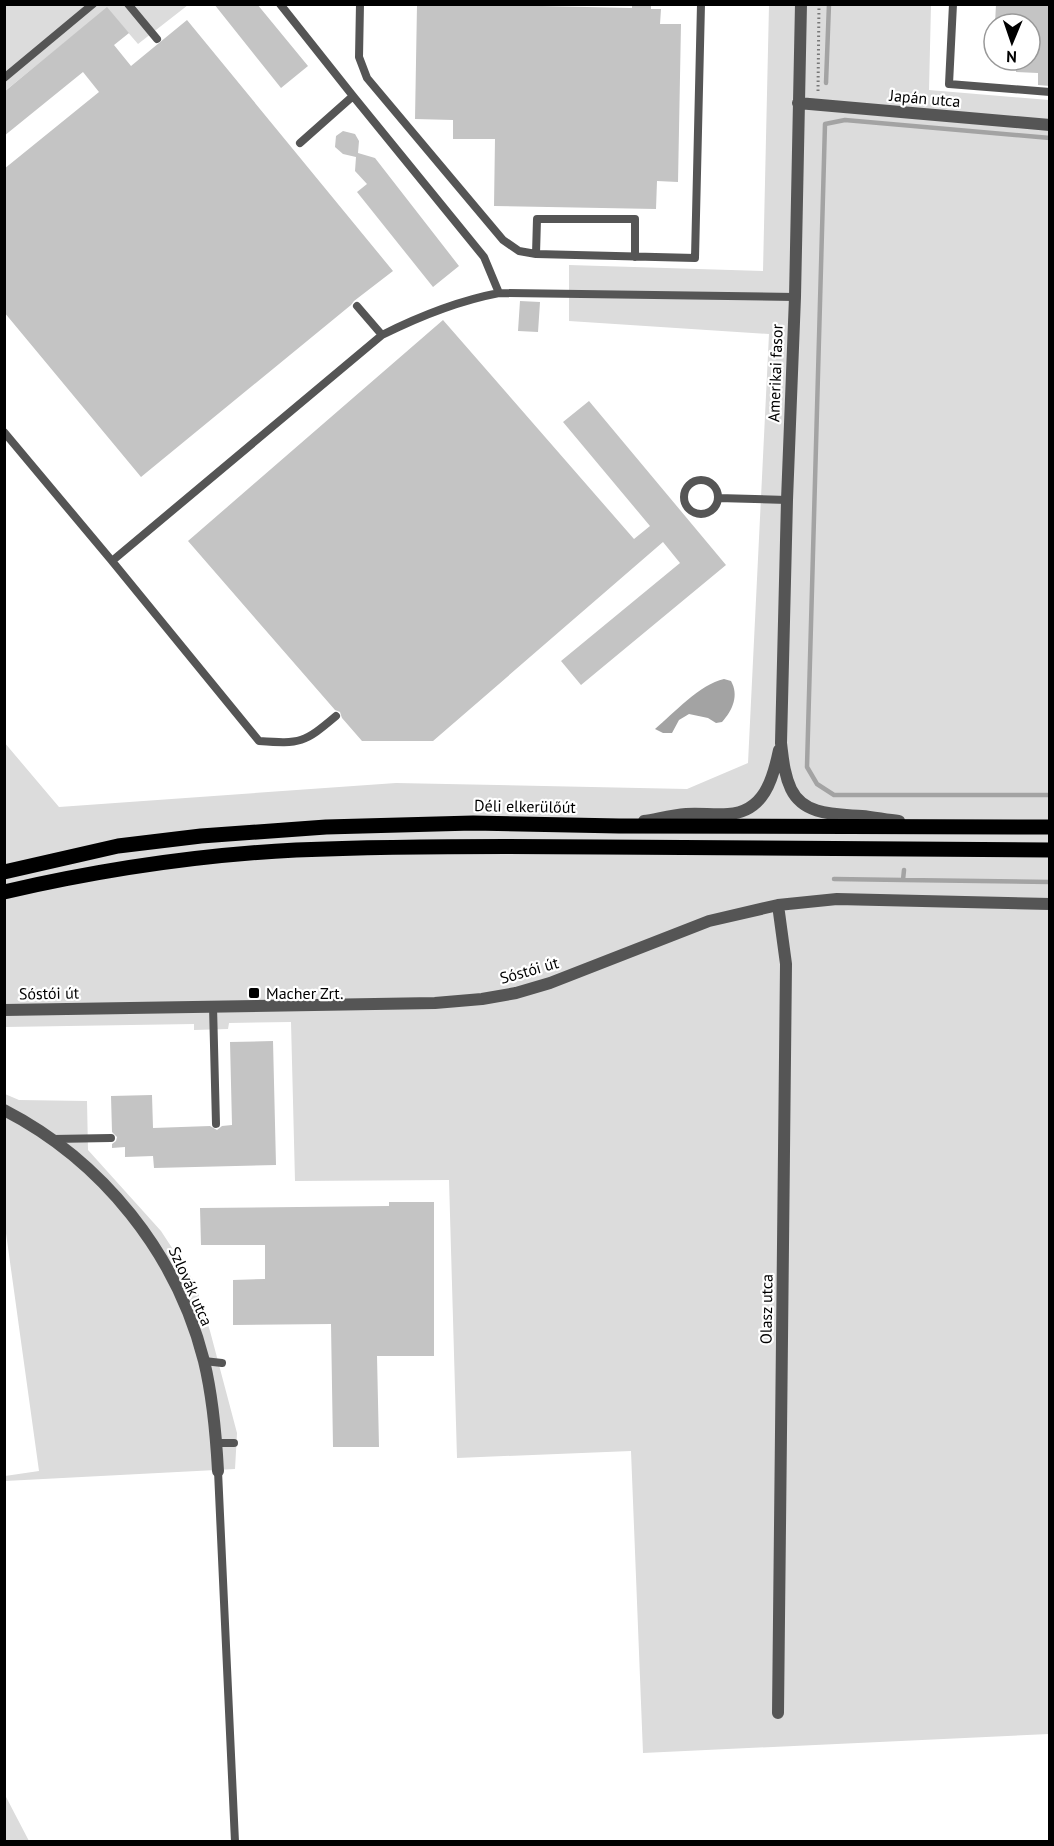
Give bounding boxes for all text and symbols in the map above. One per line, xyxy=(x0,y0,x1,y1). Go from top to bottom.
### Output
north arrow xyxy=(982,12,1042,72)
text: N xyxy=(1006,47,1017,67)
street label: Japán utca xyxy=(888,85,961,111)
street label: Amerikai fasor xyxy=(763,323,787,422)
street label: Déli elkerülőút xyxy=(474,795,577,817)
street label: Sóstói út xyxy=(497,952,561,988)
street label: Sóstói út xyxy=(19,982,80,1004)
place label: Macher Zrt. xyxy=(266,983,343,1003)
marker: Macher Zrt. xyxy=(247,986,261,1000)
street label: Szlovák utca xyxy=(165,1243,217,1329)
street label: Olasz utca xyxy=(755,1274,777,1344)

